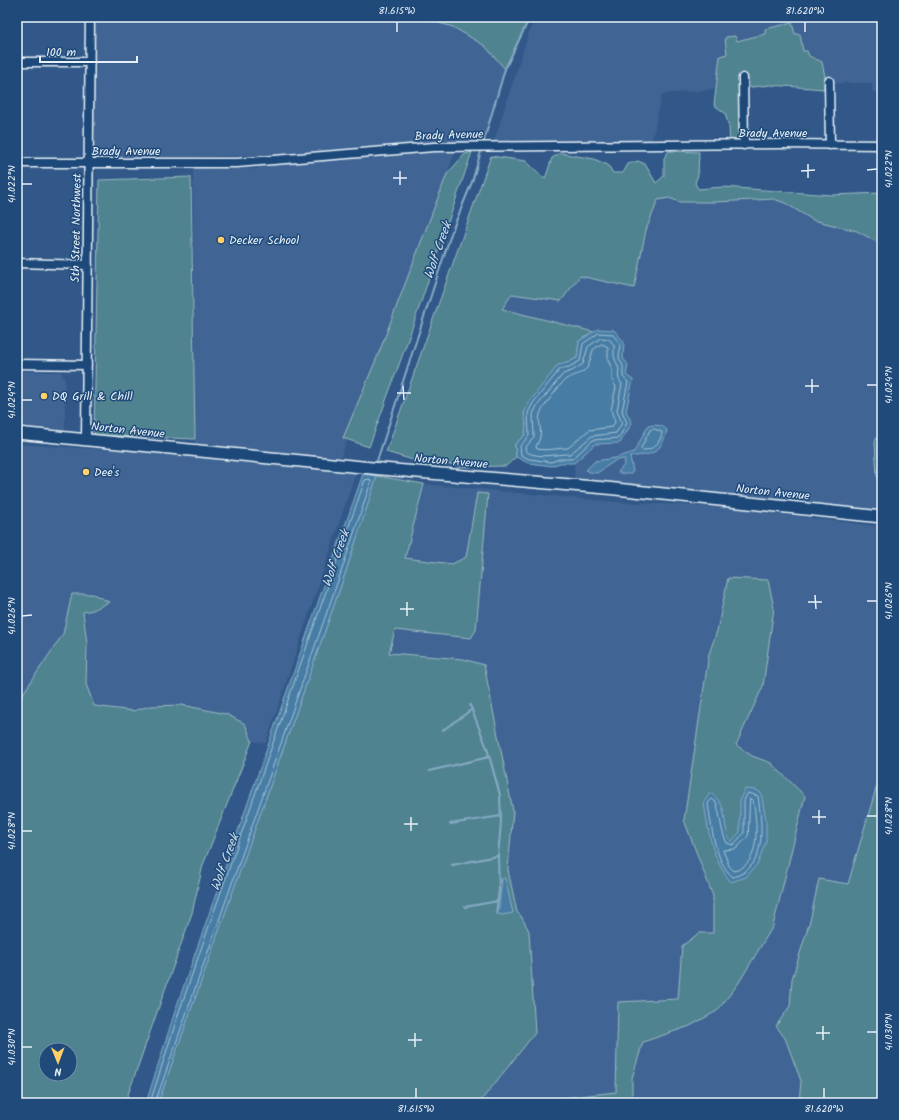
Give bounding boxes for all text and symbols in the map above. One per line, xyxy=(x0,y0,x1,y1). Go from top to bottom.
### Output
text: 81.615°W xyxy=(379,3,416,19)
text: 81.620°W xyxy=(785,3,825,19)
scale bar xyxy=(40,38,137,64)
text: 100 m xyxy=(46,43,77,62)
street label: Brady Avenue xyxy=(738,124,808,143)
street label: Brady Avenue xyxy=(414,125,484,146)
street label: Brady Avenue xyxy=(91,142,161,161)
text: 41.022°N xyxy=(881,150,897,188)
text: 41.022°N xyxy=(4,165,20,203)
street label: 5th Street Northwest xyxy=(66,173,87,283)
water label: Wolf Creek xyxy=(419,217,459,282)
place label: Decker School xyxy=(229,231,299,250)
marker: Decker School xyxy=(216,235,226,245)
text: 41.024°N xyxy=(881,366,897,404)
text: 41.024°N xyxy=(4,381,20,419)
place label: DQ Grill & Chill xyxy=(52,387,133,406)
marker: DQ Grill & Chill xyxy=(39,391,49,401)
street label: Norton Avenue xyxy=(90,417,166,444)
street label: Norton Avenue xyxy=(413,449,489,474)
place label: Dee's xyxy=(94,463,119,482)
marker: Dee's xyxy=(81,467,91,477)
street label: Norton Avenue xyxy=(735,479,811,506)
water label: Wolf Creek xyxy=(317,525,357,590)
text: 41.026°N xyxy=(881,582,897,620)
text: 41.026°N xyxy=(4,597,20,635)
text: 41.028°N xyxy=(881,797,897,835)
text: 41.028°N xyxy=(4,812,20,850)
water label: Wolf Creek xyxy=(205,829,246,894)
text: 41.030°N xyxy=(881,1013,897,1050)
text: 41.030°N xyxy=(4,1028,20,1065)
north arrow xyxy=(38,1042,78,1082)
text: N xyxy=(54,1062,62,1080)
text: 81.615°W xyxy=(398,1101,435,1117)
text: 81.620°W xyxy=(804,1101,844,1117)

